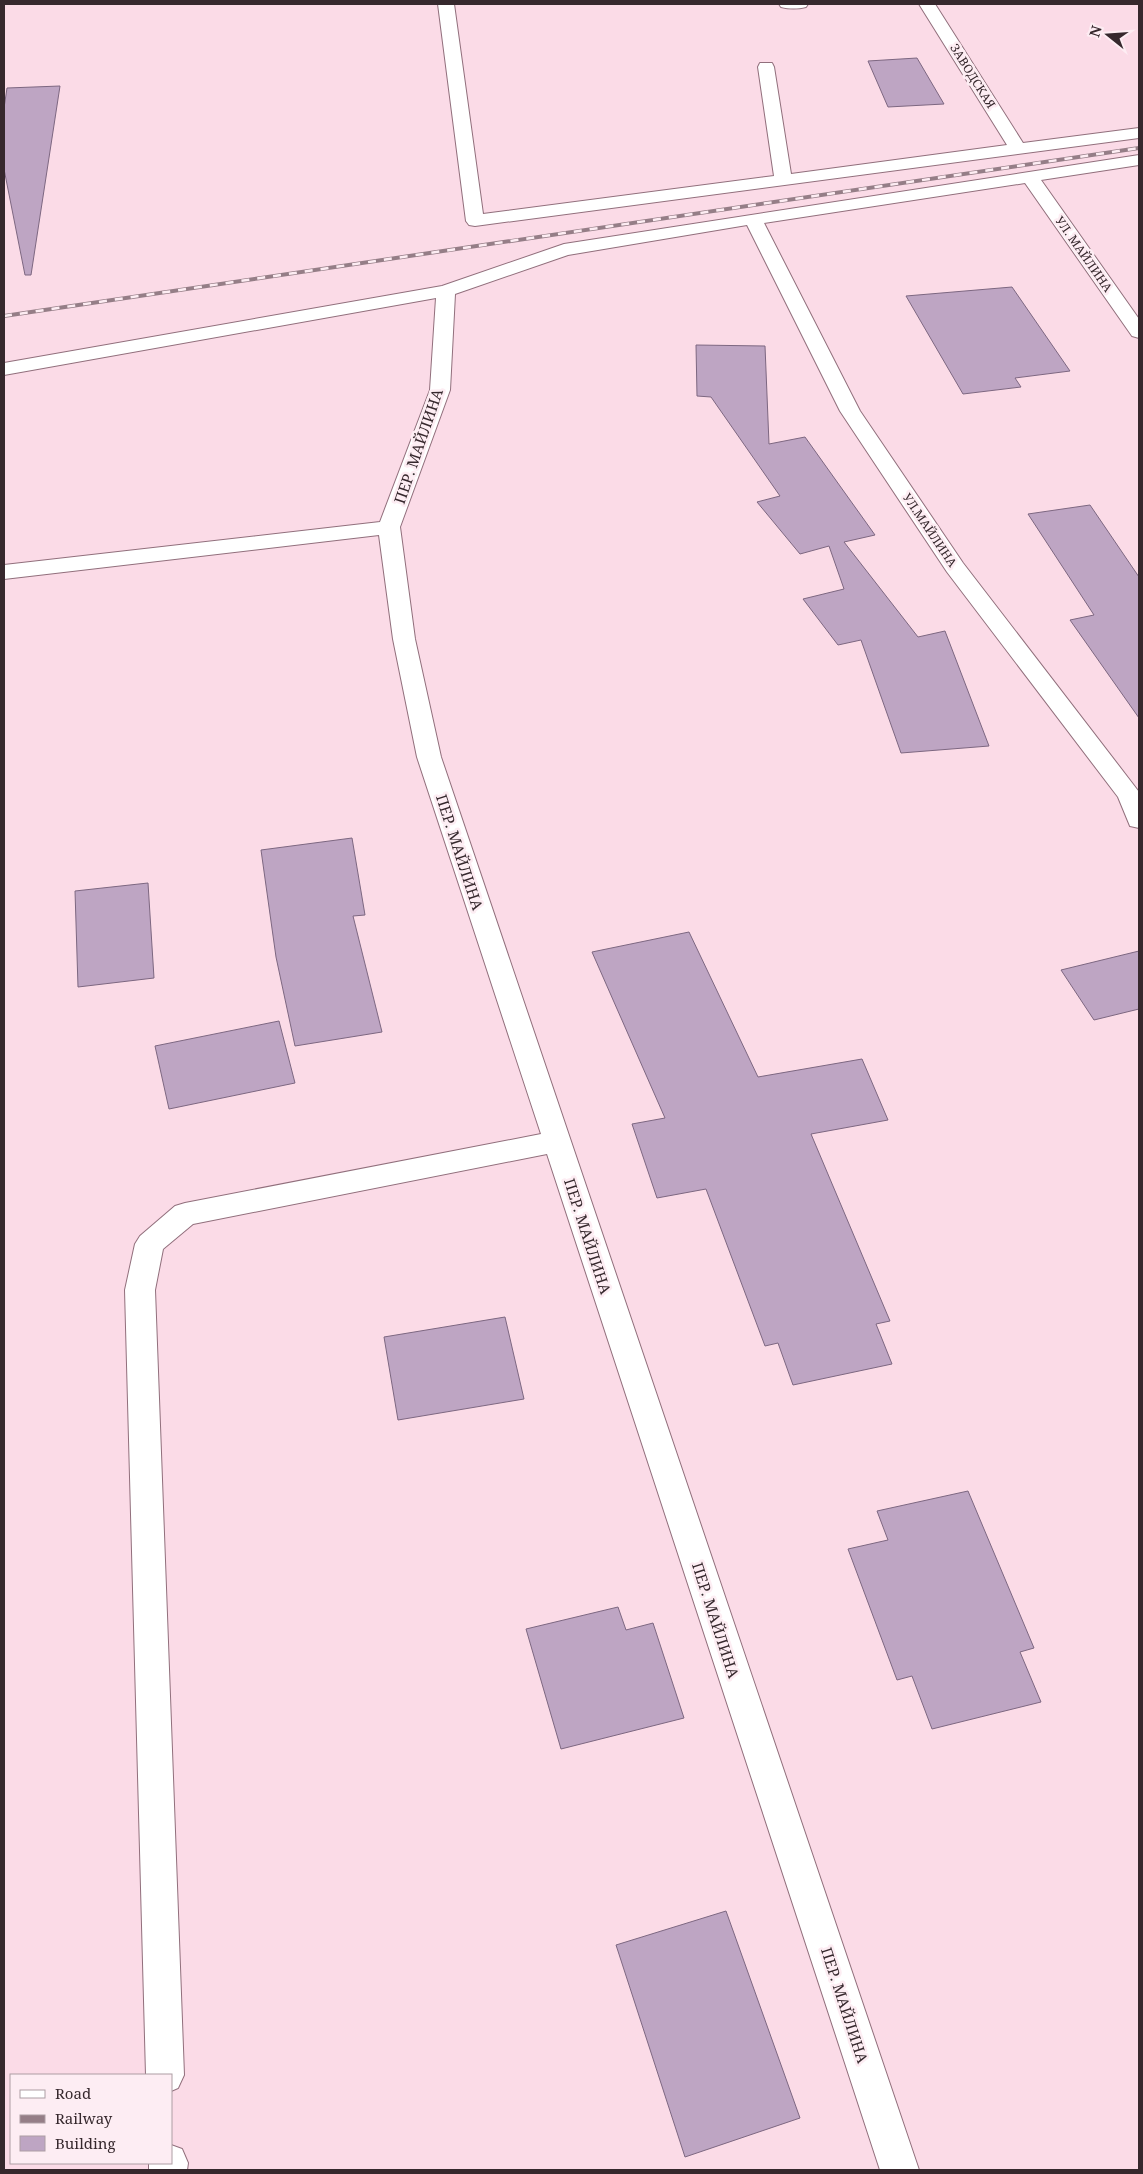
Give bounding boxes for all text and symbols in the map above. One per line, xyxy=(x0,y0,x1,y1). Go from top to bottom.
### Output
north arrow xyxy=(1083,10,1133,60)
text: N xyxy=(1084,23,1106,39)
street label: ЗАВОДСКАЯ xyxy=(946,40,1000,112)
street label: УЛ. МАЙЛИНА xyxy=(1052,213,1117,296)
street label: ПЕР. МАЙЛИНА xyxy=(389,385,447,506)
street label: УЛ.МАЙЛИНА xyxy=(899,490,961,571)
street label: ПЕР. МАЙЛИНА xyxy=(432,792,488,913)
street label: ПЕР. МАЙЛИНА xyxy=(560,1176,616,1297)
street label: ПЕР. МАЙЛИНА xyxy=(688,1560,744,1681)
street label: ПЕР. МАЙЛИНА xyxy=(817,1945,873,2066)
legend xyxy=(10,2074,172,2164)
text: Road xyxy=(55,2083,91,2103)
text: Railway xyxy=(55,2108,113,2128)
text: Building xyxy=(55,2133,116,2153)

